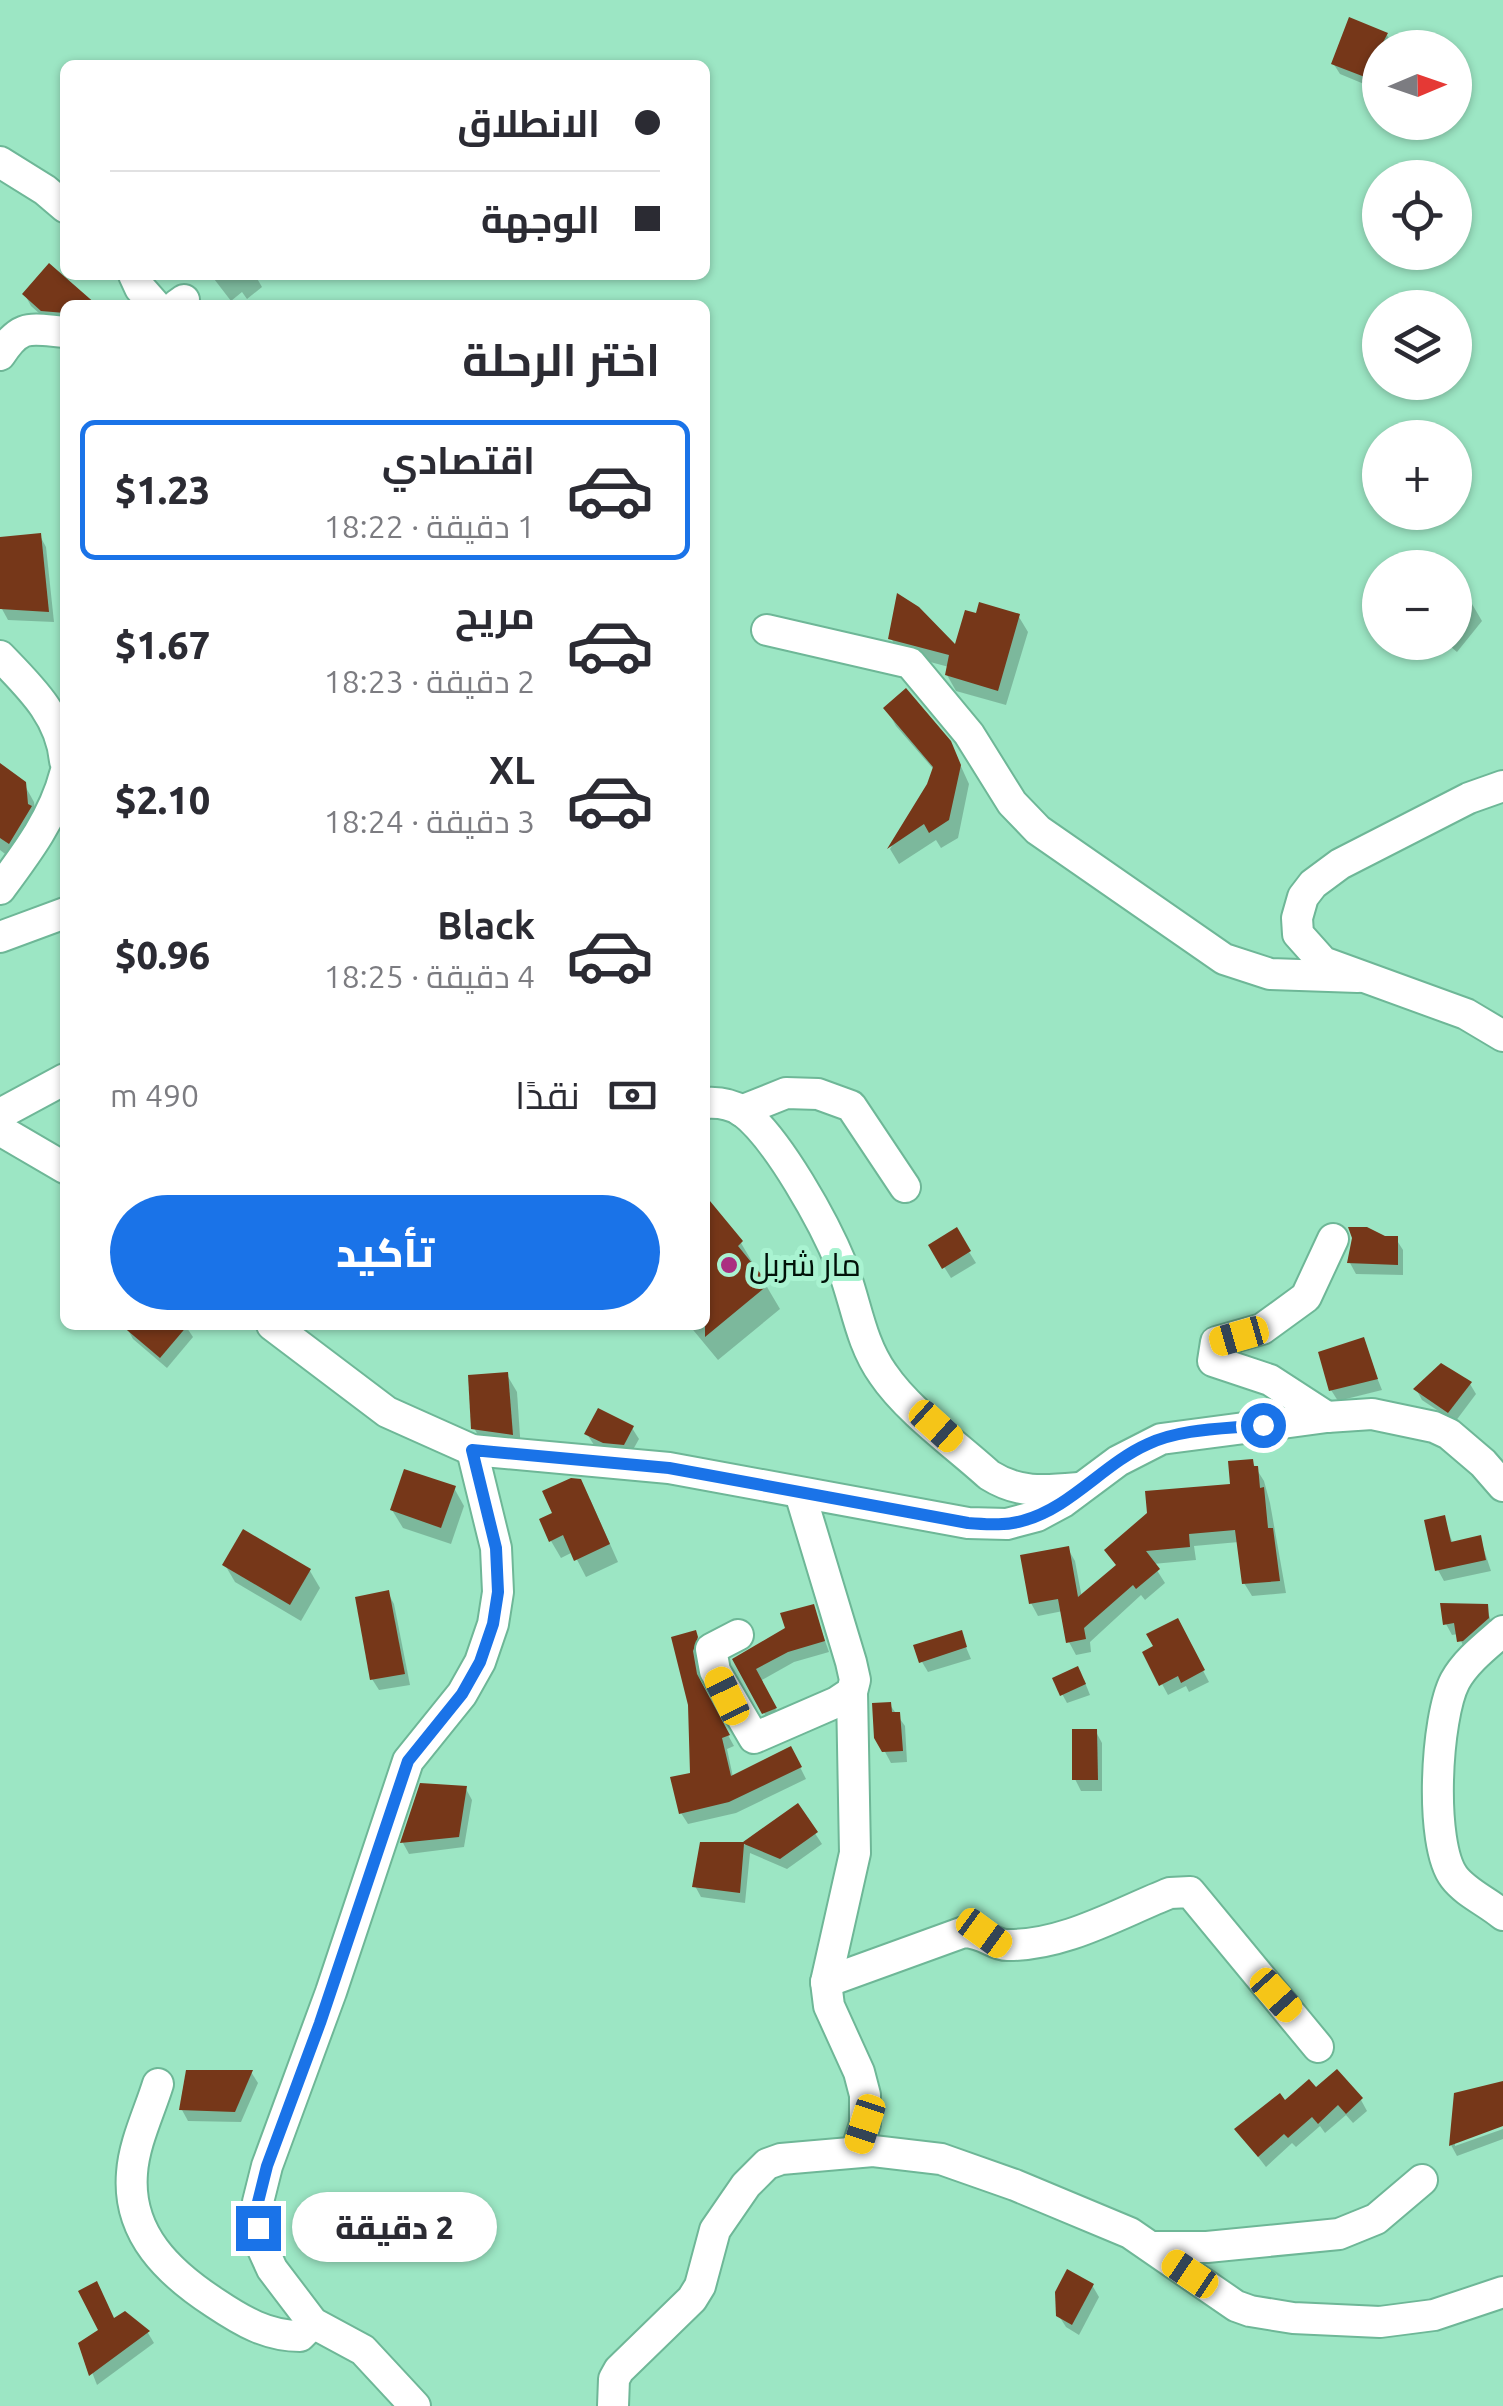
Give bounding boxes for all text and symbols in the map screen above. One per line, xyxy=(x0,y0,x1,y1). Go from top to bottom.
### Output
north arrow xyxy=(1362,30,1472,140)
map controls xyxy=(1362,30,1472,660)
text: الانطلاق xyxy=(457,102,600,144)
button: locate xyxy=(1362,160,1472,270)
text: الوجهة xyxy=(481,198,600,240)
button: layers xyxy=(1362,290,1472,400)
text: اختر الرحلة xyxy=(462,334,660,385)
button: + xyxy=(1362,420,1472,530)
text: اقتصادي xyxy=(382,439,535,481)
icon: car xyxy=(565,445,655,535)
text: $1.23 xyxy=(115,469,210,511)
text: 1 دقيقة · 18:22 xyxy=(324,508,535,544)
button: − xyxy=(1362,550,1472,660)
text: مريح xyxy=(455,594,535,636)
icon: car xyxy=(565,600,655,690)
text: $1.67 xyxy=(115,624,210,666)
text: 2 دقيقة · 18:23 xyxy=(324,663,535,699)
text: XL xyxy=(489,749,535,791)
icon: car xyxy=(565,755,655,845)
text: $2.10 xyxy=(115,779,210,821)
text: 3 دقيقة · 18:24 xyxy=(324,803,535,839)
text: Black xyxy=(437,904,535,946)
icon: car xyxy=(565,910,655,1000)
text: $0.96 xyxy=(115,934,210,976)
text: 4 دقيقة · 18:25 xyxy=(324,958,535,994)
icon: cash xyxy=(605,1068,660,1123)
text: نقدًا xyxy=(515,1074,580,1116)
text: 490 m xyxy=(110,1077,199,1113)
button: تأكيد xyxy=(110,1195,660,1310)
place label: مار شربل xyxy=(749,1246,861,1284)
marker: مار شربل xyxy=(718,1254,740,1276)
car xyxy=(1206,1313,1272,1359)
car xyxy=(904,1395,968,1457)
route start xyxy=(1241,1403,1286,1448)
car xyxy=(700,1662,754,1730)
car xyxy=(951,1903,1017,1963)
car xyxy=(1245,1963,1307,2027)
car xyxy=(841,2091,889,2157)
callout: 2 دقيقة xyxy=(293,2193,498,2263)
route end xyxy=(236,2206,281,2251)
text: 2 دقيقة xyxy=(335,2209,454,2245)
car xyxy=(1157,2245,1223,2303)

